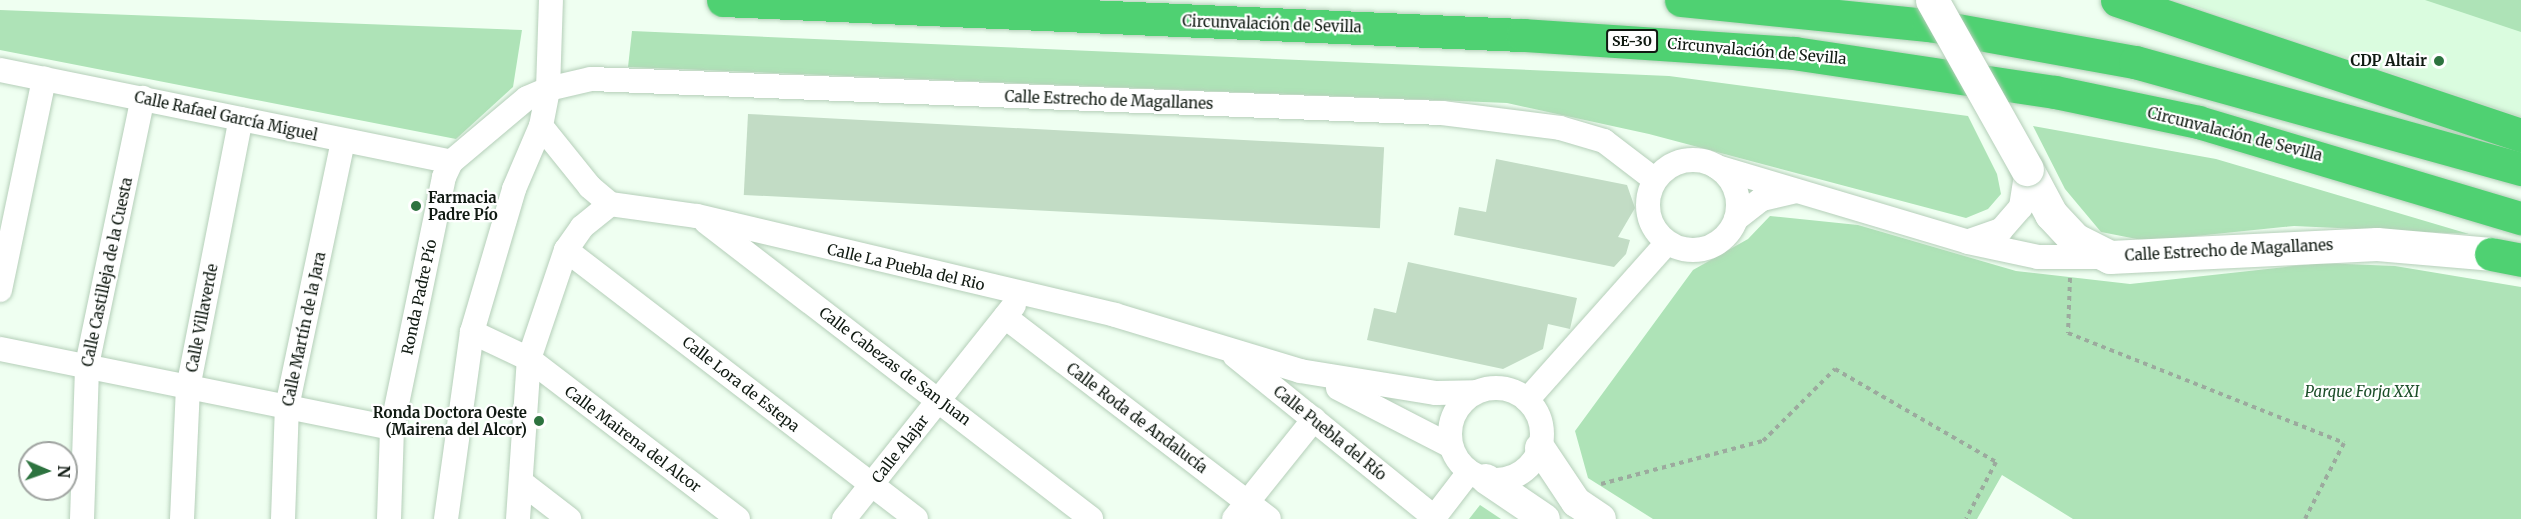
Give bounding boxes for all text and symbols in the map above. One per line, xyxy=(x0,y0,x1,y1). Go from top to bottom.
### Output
street label: Circunvalación de Sevilla xyxy=(1182,12,1362,36)
road number: SE-30 xyxy=(1605,30,1659,52)
street label: Circunvalación de Sevilla xyxy=(1667,34,1847,68)
place label: CDP Altair xyxy=(2350,52,2427,70)
marker: CDP Altair xyxy=(2432,54,2446,68)
street label: Calle Estrecho de Magallanes xyxy=(1004,87,1214,113)
street label: Calle Rafael García Miguel xyxy=(133,88,319,144)
street label: Circunvalación de Sevilla xyxy=(2146,104,2324,164)
street label: Calle Castilleja de la Cuesta xyxy=(78,176,136,368)
place label: Farmacia Padre Pío xyxy=(428,188,498,223)
marker: Farmacia Padre Pío xyxy=(409,199,423,213)
street label: Calle Estrecho de Magallanes xyxy=(2124,236,2334,264)
street label: Ronda Padre Pío xyxy=(398,238,440,356)
street label: Calle La Puebla del Rio xyxy=(825,240,987,294)
street label: Calle Martín de la Jara xyxy=(279,250,329,408)
street label: Calle Villaverde xyxy=(183,262,221,374)
street label: Calle Cabezas de San Juan xyxy=(816,303,974,429)
street label: Calle Lora de Estepa xyxy=(679,333,803,435)
street label: Calle Roda de Andalucía xyxy=(1063,359,1211,477)
street label: Calle Mairena del Alcor xyxy=(561,382,705,496)
street label: Calle Puebla del Río xyxy=(1270,382,1390,484)
park label: Parque Forja XXI xyxy=(2305,383,2419,401)
place label: Ronda Doctora Oeste (Mairena del Alcor) xyxy=(373,403,527,438)
street label: Calle Alajar xyxy=(868,411,932,487)
marker: Ronda Doctora Oeste (Mairena del Alcor) xyxy=(532,414,546,428)
north arrow xyxy=(18,441,78,501)
text: N xyxy=(54,465,74,478)

